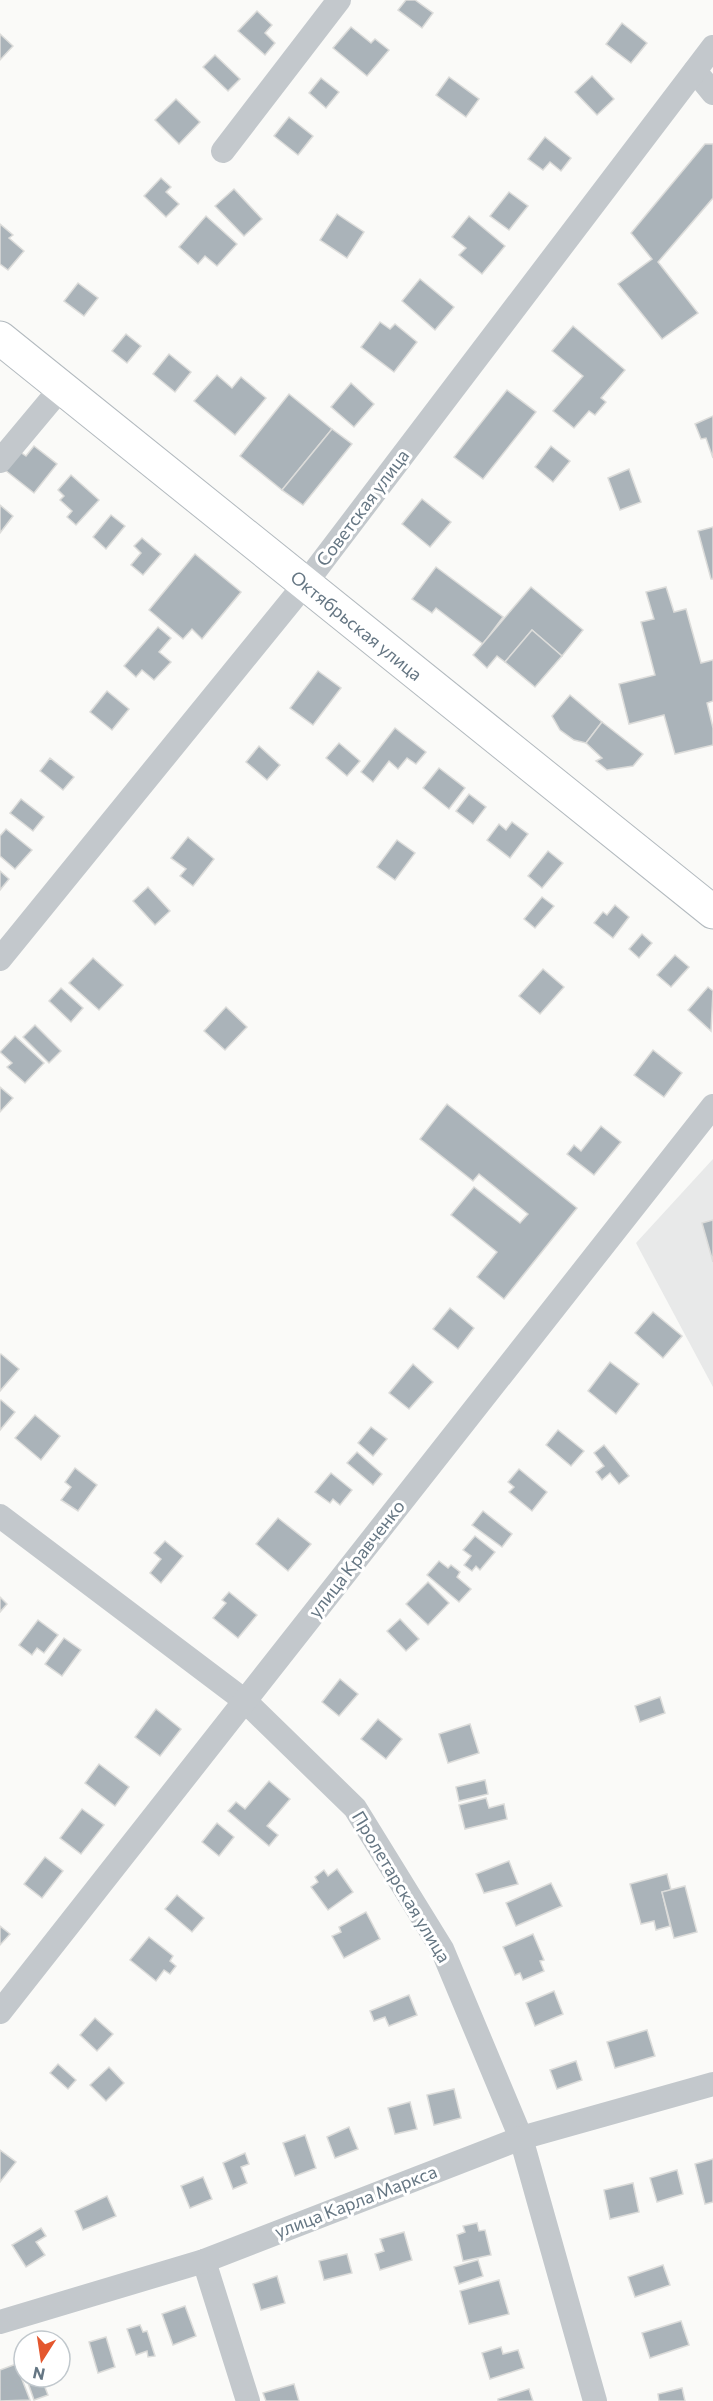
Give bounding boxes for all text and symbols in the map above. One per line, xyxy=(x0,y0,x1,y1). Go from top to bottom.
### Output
street label: Советская улица xyxy=(311,445,413,570)
street label: Октябрьская улица xyxy=(286,565,427,685)
street label: улица Кравченко xyxy=(303,1495,409,1622)
street label: Пролетарская улица xyxy=(348,1807,456,1966)
street label: улица Карла Маркса xyxy=(271,2160,440,2242)
north arrow xyxy=(12,2329,72,2389)
text: N xyxy=(31,2364,47,2385)

